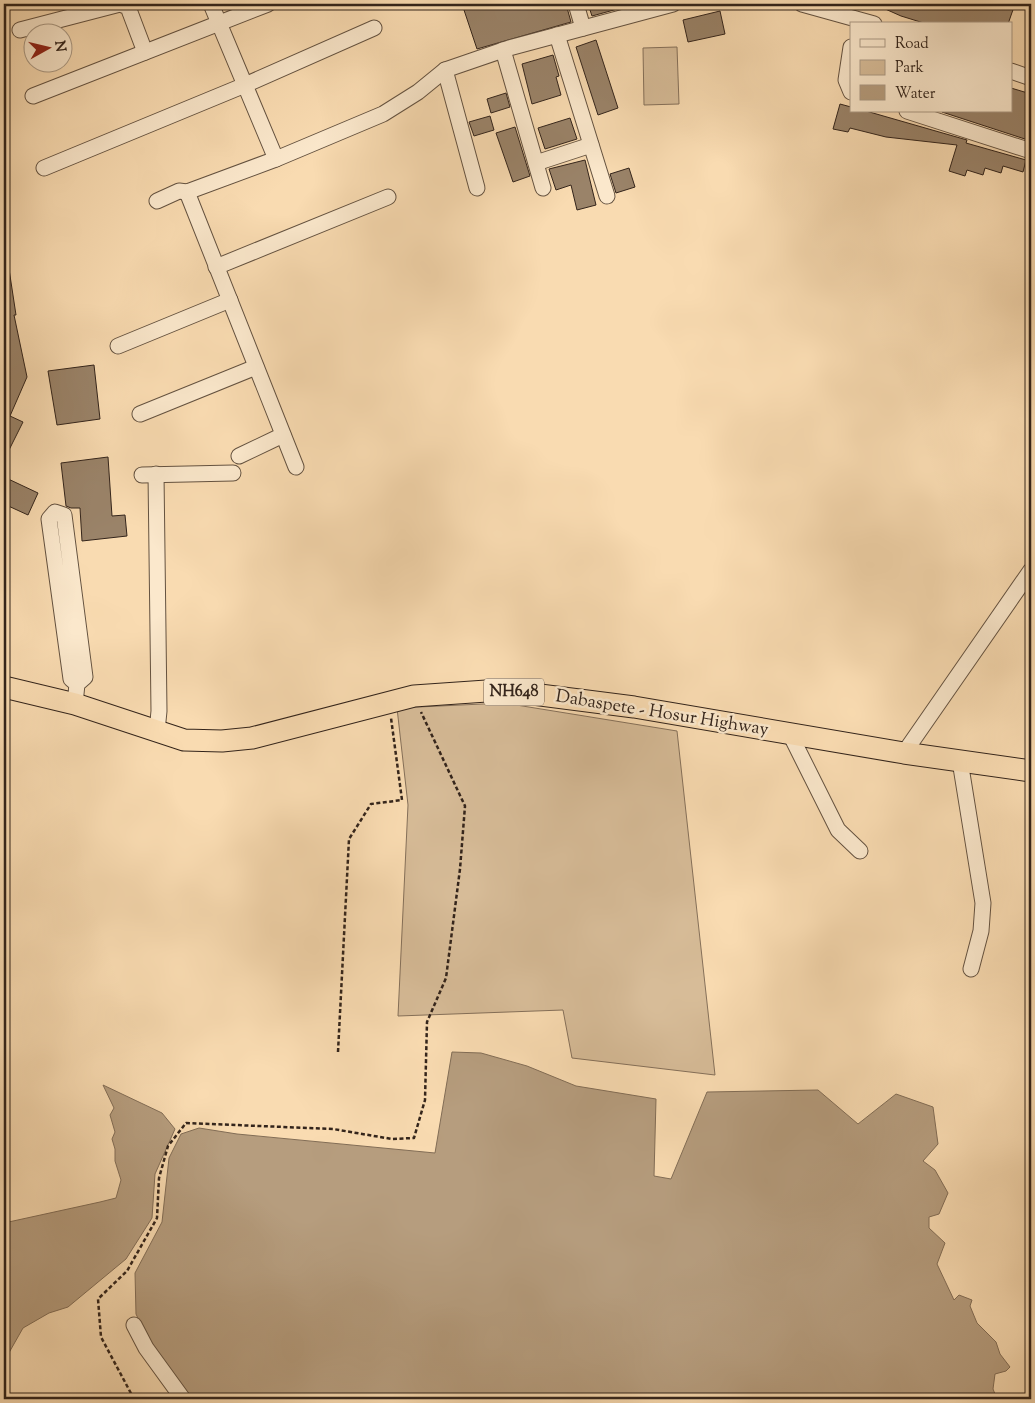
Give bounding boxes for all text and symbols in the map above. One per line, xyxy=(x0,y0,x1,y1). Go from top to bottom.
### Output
north arrow xyxy=(22,22,72,72)
legend xyxy=(850,22,1012,112)
text: Road xyxy=(895,34,929,55)
text: N xyxy=(48,40,70,53)
text: Park xyxy=(895,58,924,79)
text: Water xyxy=(895,84,936,105)
road number: NH648 xyxy=(484,679,544,706)
street label: Dabaspete - Hosur Highway xyxy=(554,684,770,744)

